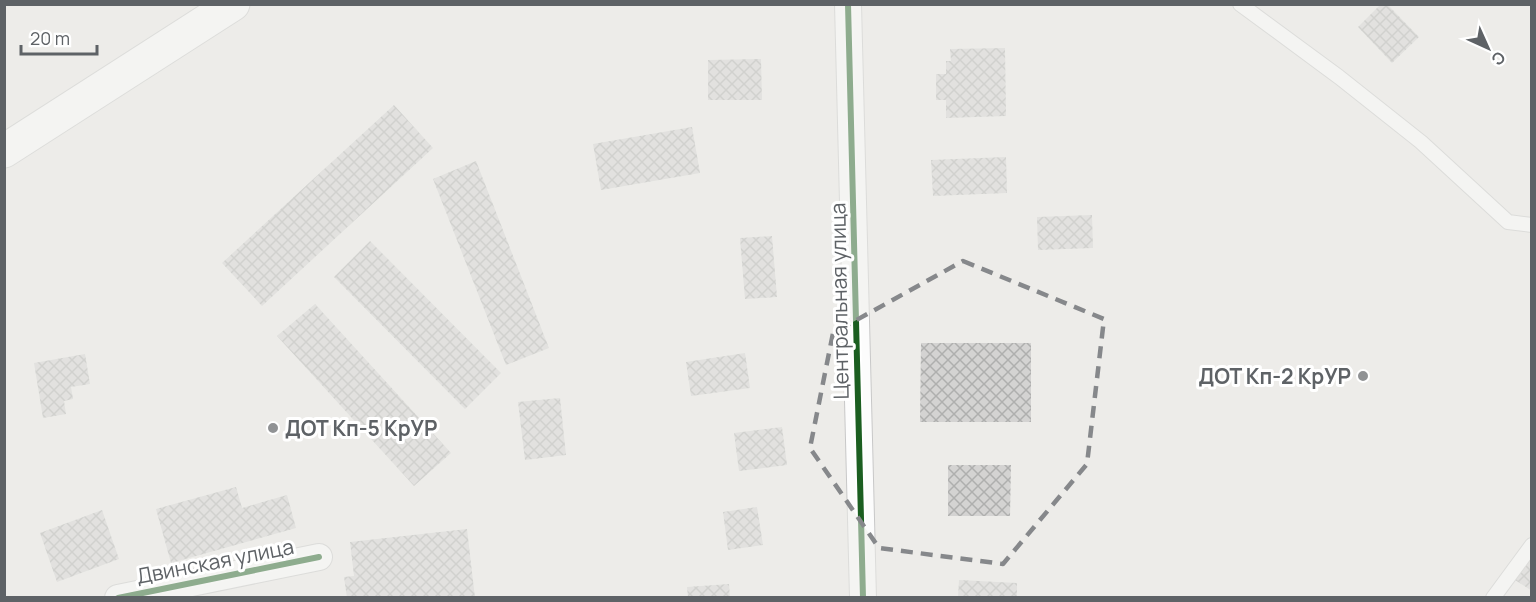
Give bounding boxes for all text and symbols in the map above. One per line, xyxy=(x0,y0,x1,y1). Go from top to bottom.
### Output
scale bar xyxy=(21,18,98,56)
north arrow xyxy=(1458,18,1518,78)
text: 20 m xyxy=(30,26,70,50)
text: С xyxy=(1487,47,1511,71)
street label: Центральная улица xyxy=(823,202,855,400)
place label: ДОТ Кп-2 КрУР xyxy=(1198,362,1351,390)
marker: ДОТ Кп-2 КрУР xyxy=(1356,369,1370,383)
place label: ДОТ Кп-5 КрУР xyxy=(285,414,437,442)
marker: ДОТ Кп-5 КрУР xyxy=(266,421,280,435)
street label: Двинская улица xyxy=(134,532,296,590)

